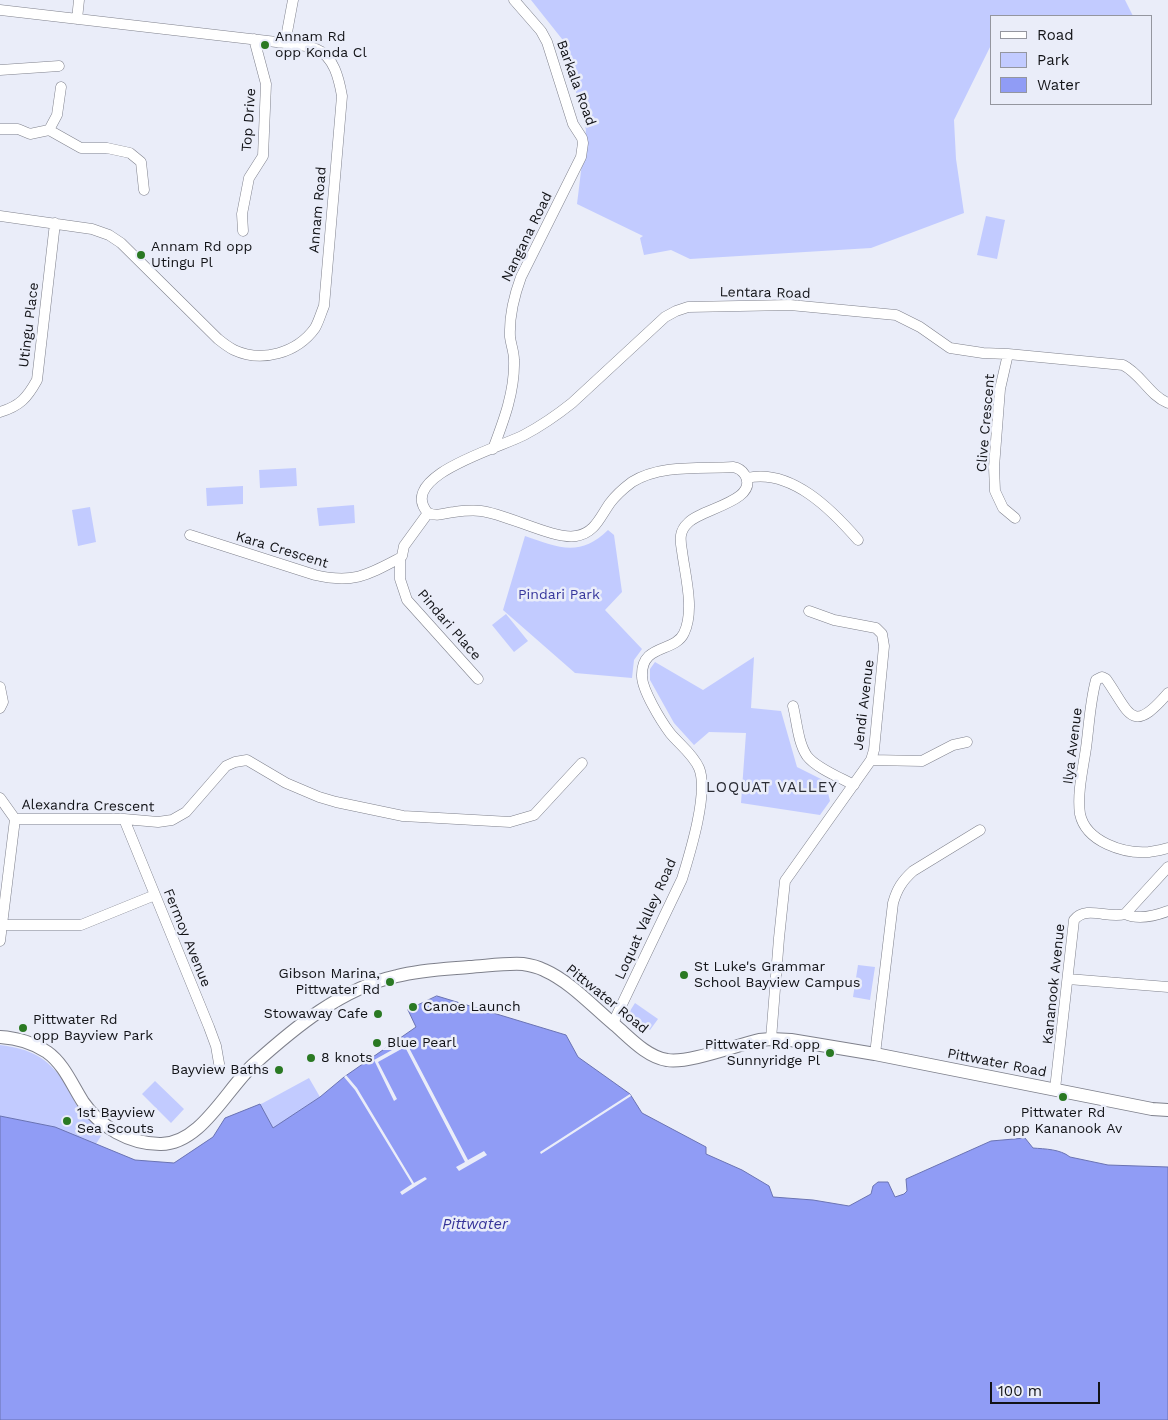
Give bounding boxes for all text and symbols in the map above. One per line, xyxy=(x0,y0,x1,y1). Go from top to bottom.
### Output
legend xyxy=(990,15,1153,105)
text: Road xyxy=(1037,26,1074,44)
place label: Annam Rd opp Konda Cl xyxy=(275,29,367,62)
street label: Barkala Road xyxy=(553,38,599,128)
marker: Annam Rd opp Konda Cl xyxy=(259,39,271,51)
text: Park xyxy=(1037,51,1069,69)
text: Water xyxy=(1037,76,1080,94)
street label: Top Drive xyxy=(238,88,260,152)
street label: Annam Road xyxy=(306,166,330,254)
street label: Nangana Road xyxy=(498,189,556,285)
place label: Annam Rd opp Utingu Pl xyxy=(151,239,252,272)
marker: Annam Rd opp Utingu Pl xyxy=(135,249,147,261)
street label: Utingu Place xyxy=(15,281,43,369)
street label: Lentara Road xyxy=(719,284,811,302)
street label: Clive Crescent xyxy=(973,373,999,473)
street label: Kara Crescent xyxy=(234,528,330,572)
street label: Pindari Place xyxy=(414,586,484,664)
park label: Pindari Park xyxy=(518,587,600,603)
street label: Jendi Avenue xyxy=(850,659,878,751)
street label: Ilya Avenue xyxy=(1060,707,1086,785)
district label: LOQUAT VALLEY xyxy=(704,779,840,797)
street label: Alexandra Crescent xyxy=(21,796,155,816)
street label: Loquat Valley Road xyxy=(612,856,680,982)
street label: Fermoy Avenue xyxy=(160,886,214,990)
street label: Kananook Avenue xyxy=(1039,923,1069,1045)
place label: St Luke's Grammar School Bayview Campus xyxy=(694,959,860,992)
street label: Pittwater Road xyxy=(563,961,651,1037)
place label: Gibson Marina, Pittwater Rd xyxy=(279,966,380,999)
marker: St Luke's Grammar School Bayview Campus xyxy=(678,969,690,981)
marker: Gibson Marina, Pittwater Rd xyxy=(384,976,396,988)
place label: Canoe Launch xyxy=(423,999,521,1015)
marker: Canoe Launch xyxy=(407,1001,419,1013)
place label: Stowaway Cafe xyxy=(264,1006,368,1022)
marker: Stowaway Cafe xyxy=(372,1008,384,1020)
place label: Pittwater Rd opp Bayview Park xyxy=(33,1012,153,1044)
marker: Pittwater Rd opp Bayview Park xyxy=(17,1022,29,1034)
place label: Blue Pearl xyxy=(387,1035,456,1051)
marker: Blue Pearl xyxy=(371,1037,383,1049)
place label: Pittwater Rd opp Sunnyridge Pl xyxy=(705,1037,820,1070)
street label: Pittwater Road xyxy=(946,1045,1048,1081)
marker: Pittwater Rd opp Sunnyridge Pl xyxy=(824,1047,836,1059)
place label: 8 knots xyxy=(321,1050,373,1066)
marker: 8 knots xyxy=(305,1052,317,1064)
place label: Bayview Baths xyxy=(171,1062,269,1078)
marker: Bayview Baths xyxy=(273,1064,285,1076)
marker: Pittwater Rd opp Kananook Av xyxy=(1057,1091,1069,1103)
place label: 1st Bayview Sea Scouts xyxy=(77,1105,155,1138)
place label: Pittwater Rd opp Kananook Av xyxy=(1004,1105,1122,1138)
marker: 1st Bayview Sea Scouts xyxy=(61,1115,73,1127)
water label: Pittwater xyxy=(442,1216,508,1234)
scale bar xyxy=(993,1372,1103,1404)
text: 100 m xyxy=(998,1382,1042,1400)

